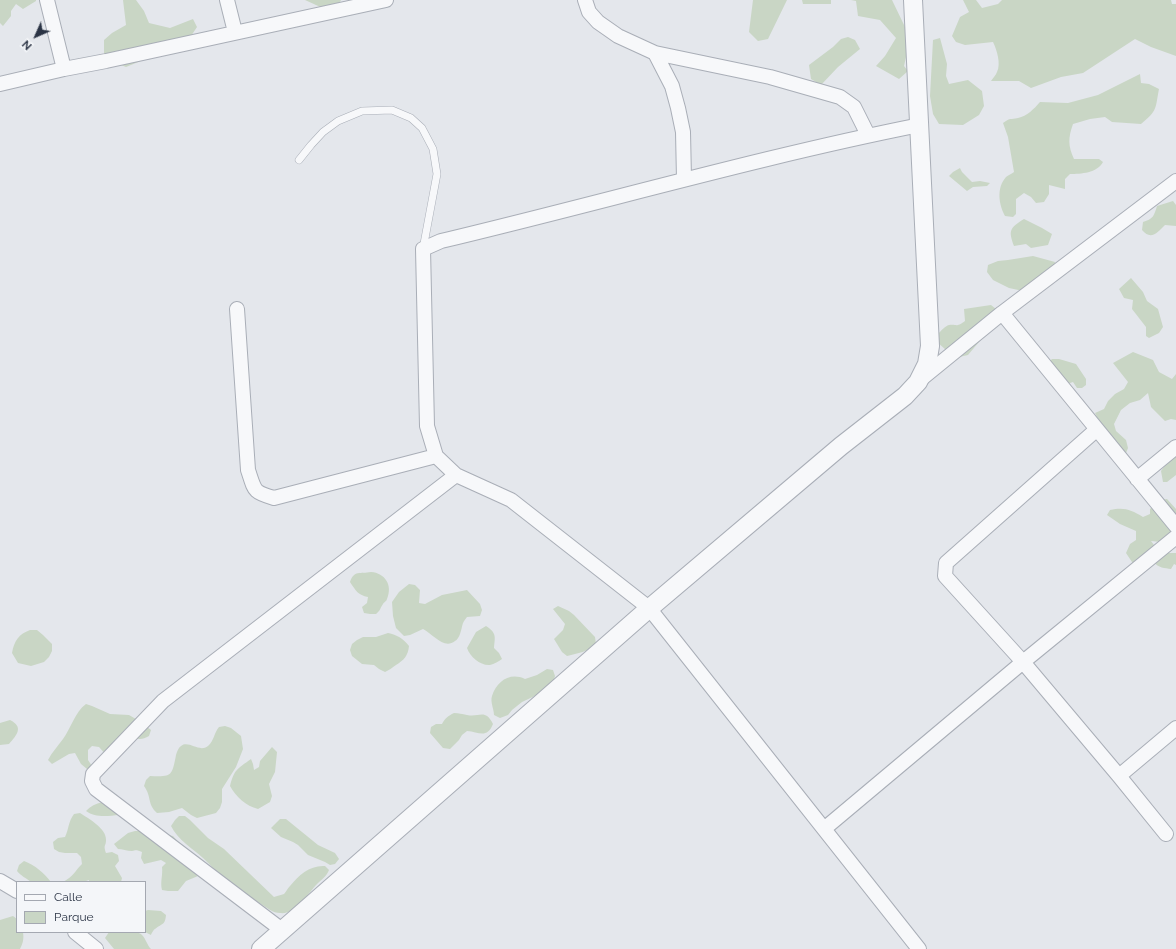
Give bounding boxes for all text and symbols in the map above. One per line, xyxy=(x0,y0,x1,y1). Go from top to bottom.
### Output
north arrow xyxy=(16,16,56,56)
text: N xyxy=(20,37,35,52)
legend xyxy=(16,881,146,933)
text: Calle xyxy=(54,890,82,904)
text: Parque xyxy=(54,910,94,924)

